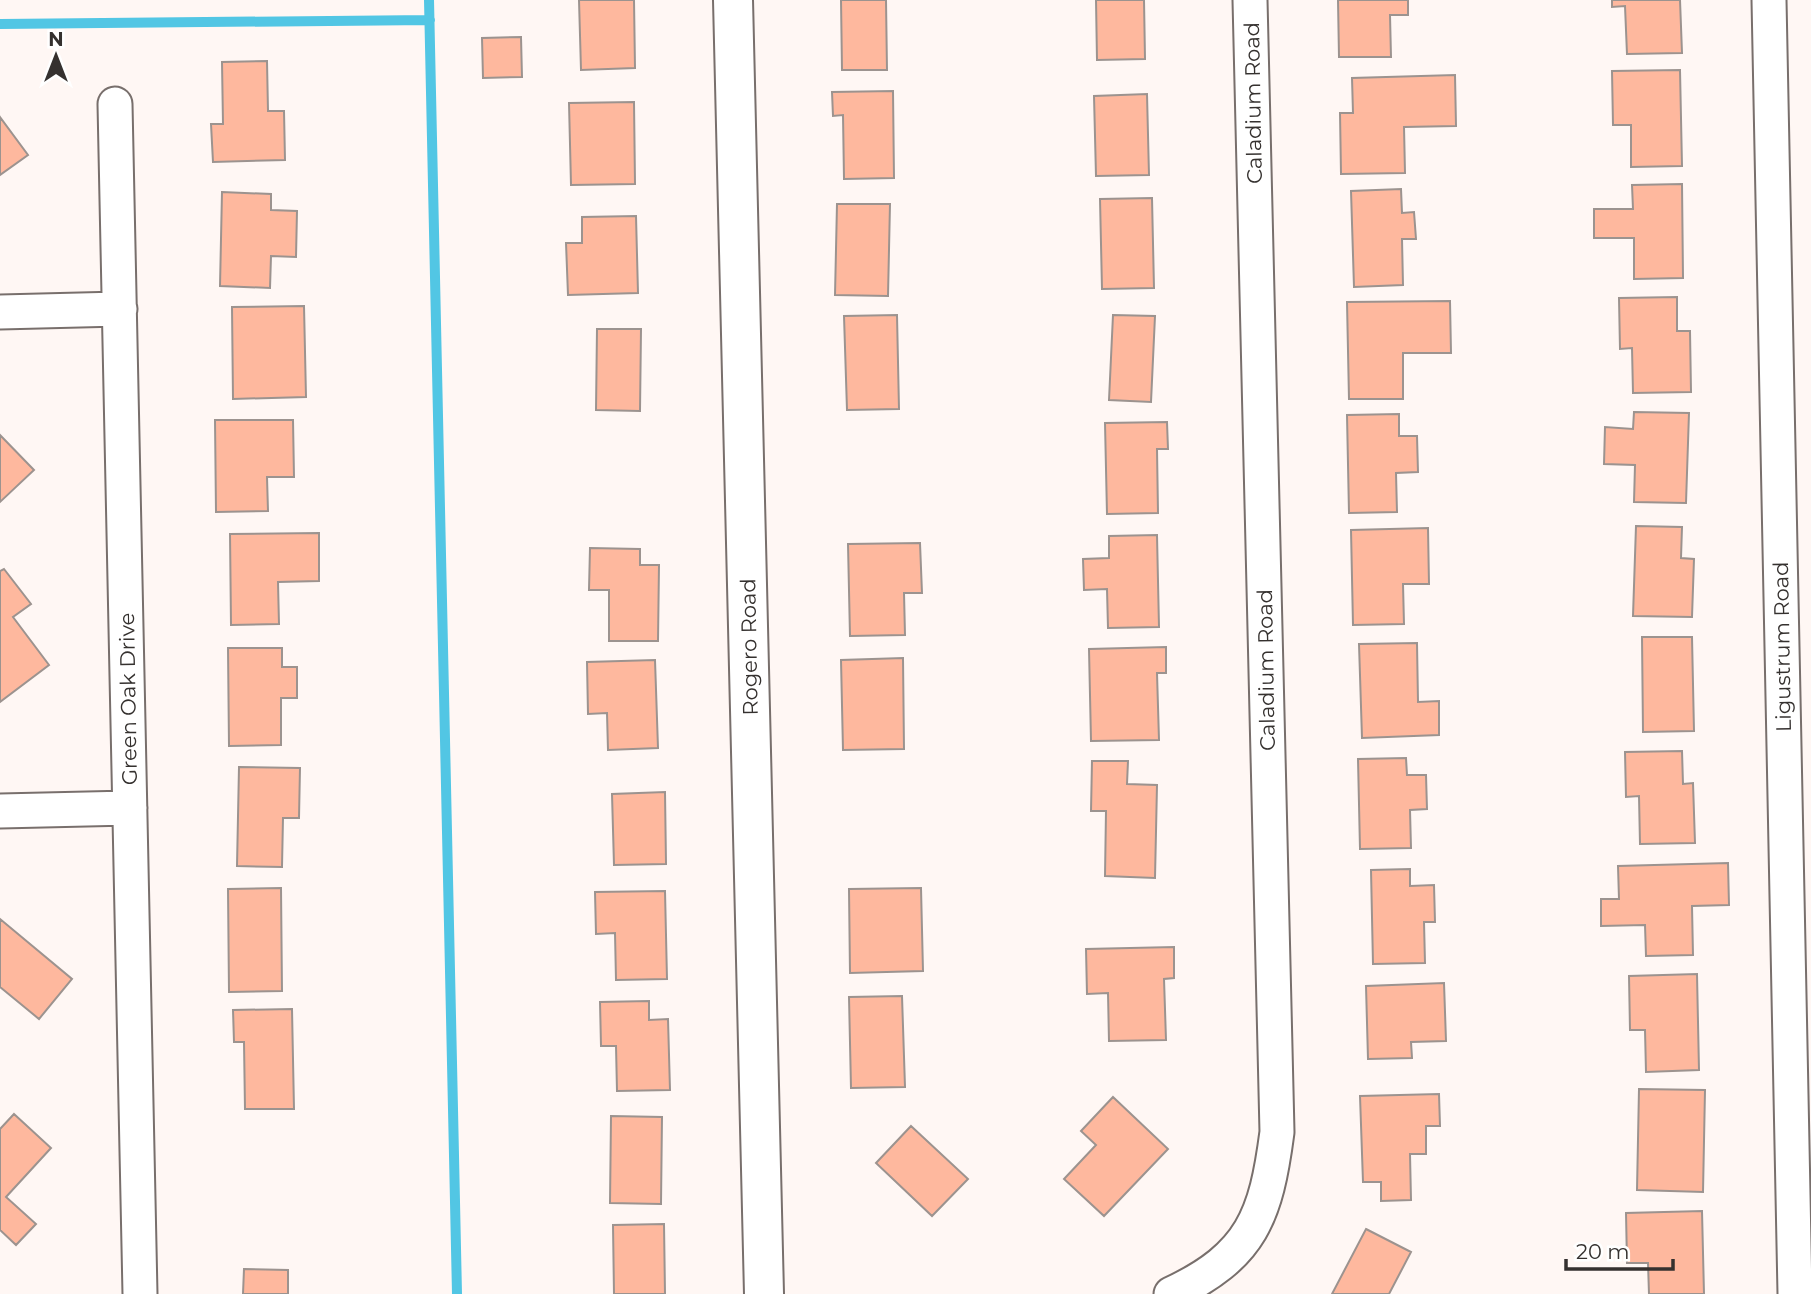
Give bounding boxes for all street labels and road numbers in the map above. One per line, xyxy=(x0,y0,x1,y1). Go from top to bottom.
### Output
street label: Caladium Road xyxy=(1239,22,1267,184)
street label: Ligustrum Road xyxy=(1768,562,1796,732)
street label: Rogero Road xyxy=(735,578,763,716)
street label: Caladium Road xyxy=(1252,589,1280,751)
street label: Green Oak Drive xyxy=(114,613,142,785)

